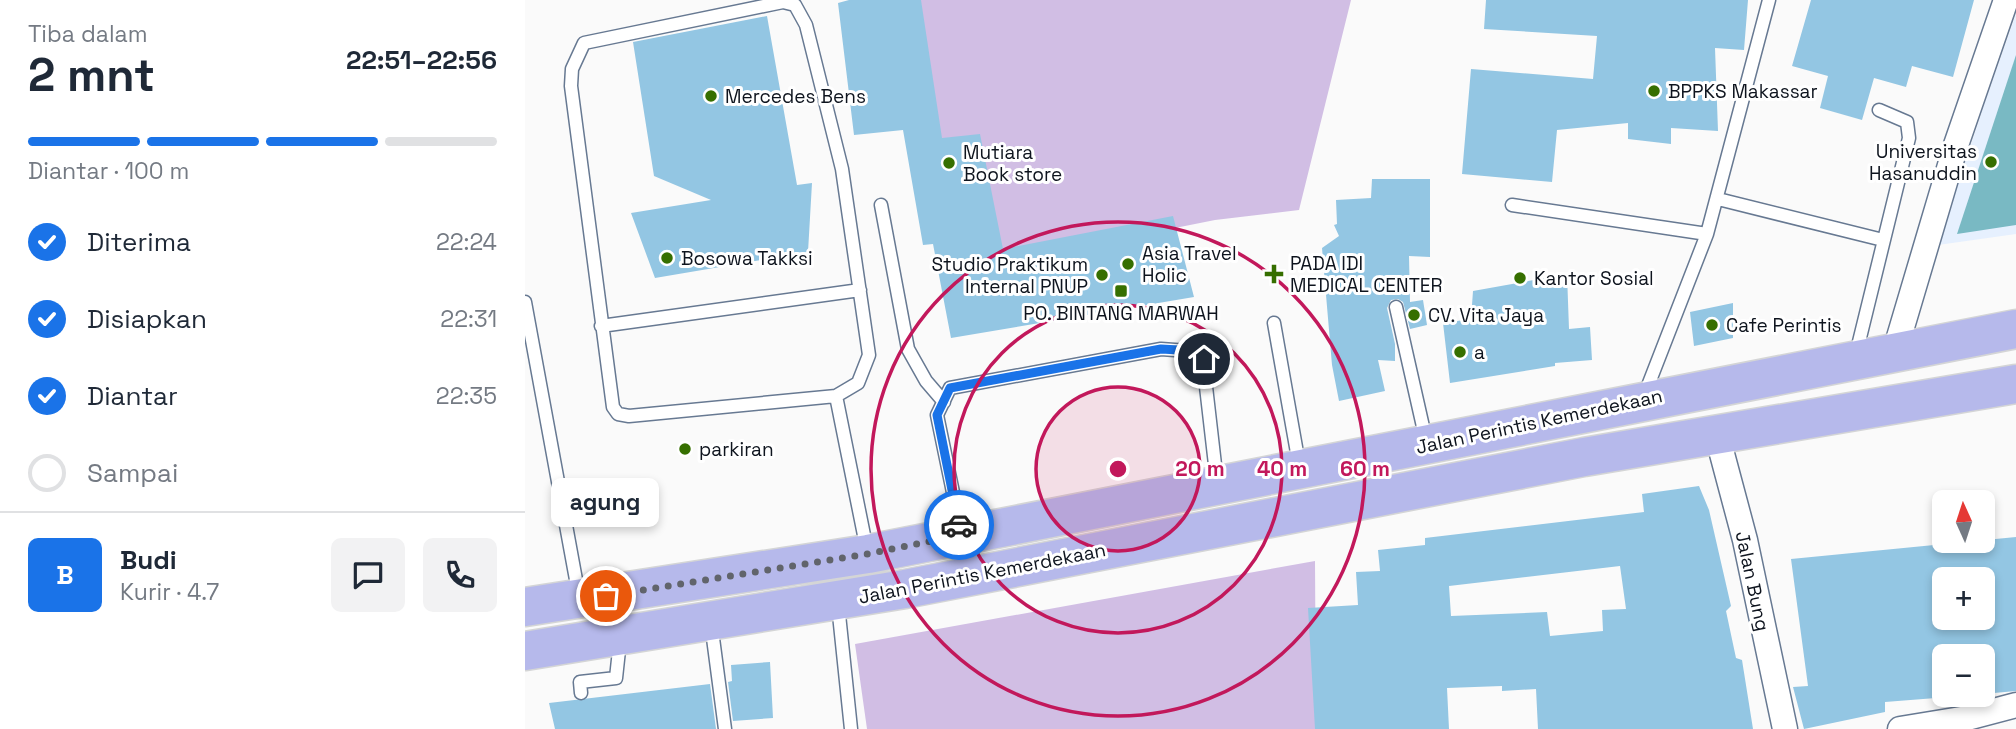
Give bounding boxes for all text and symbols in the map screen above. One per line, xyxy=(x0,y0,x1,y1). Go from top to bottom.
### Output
text: Tiba dalam xyxy=(28,19,148,49)
text: 22:51–22:56 xyxy=(346,43,497,77)
text: 2 mnt xyxy=(28,46,155,104)
place label: BPPKS Makassar xyxy=(1668,79,1818,104)
marker: BPPKS Makassar xyxy=(1646,83,1662,99)
place label: Mercedes Bens xyxy=(725,84,866,109)
marker: Mercedes Bens xyxy=(703,88,719,104)
place label: Universitas Hasanuddin xyxy=(1869,139,1977,186)
place label: Mutiara Book store xyxy=(963,140,1062,187)
marker: Universitas Hasanuddin xyxy=(1983,154,1999,170)
marker: Mutiara Book store xyxy=(941,155,957,171)
text: Diantar · 100 m xyxy=(28,156,189,186)
icon: check xyxy=(28,223,66,261)
text: Diterima xyxy=(87,225,191,259)
text: 22:24 xyxy=(436,227,497,257)
place label: Asia Travel Holic xyxy=(1142,241,1237,288)
place label: Bosowa Takksi xyxy=(681,246,813,271)
marker: Bosowa Takksi xyxy=(659,250,675,266)
place label: PADA IDI MEDICAL CENTER xyxy=(1290,251,1443,298)
place label: Studio Praktikum Internal PNUP xyxy=(931,252,1088,299)
marker: Asia Travel Holic xyxy=(1120,256,1136,272)
marker: PADA IDI MEDICAL CENTER xyxy=(1264,264,1284,284)
place label: Kantor Sosial xyxy=(1534,266,1654,291)
marker: Studio Praktikum Internal PNUP xyxy=(1094,267,1110,283)
marker: Kantor Sosial xyxy=(1512,270,1528,286)
marker: PO. BINTANG MARWAH xyxy=(1113,283,1129,299)
icon: check xyxy=(28,300,66,338)
place label: PO. BINTANG MARWAH xyxy=(1023,301,1219,326)
text: Disiapkan xyxy=(87,302,207,336)
place label: CV. Vita Jaya xyxy=(1428,303,1544,328)
text: 22:31 xyxy=(440,304,497,334)
marker: CV. Vita Jaya xyxy=(1406,307,1422,323)
place label: Cafe Perintis xyxy=(1726,313,1842,338)
marker: Cafe Perintis xyxy=(1704,317,1720,333)
pin xyxy=(1174,329,1234,389)
icon: home xyxy=(1185,340,1223,378)
place label: a xyxy=(1474,340,1485,365)
marker: a xyxy=(1452,344,1468,360)
icon: check xyxy=(28,377,66,415)
text: Diantar xyxy=(87,379,178,413)
text: 22:35 xyxy=(436,381,497,411)
street label: Jalan Perintis Kemerdekaan xyxy=(1413,383,1665,460)
place label: parkiran xyxy=(699,437,774,462)
marker: parkiran xyxy=(677,441,693,457)
text: 20 m xyxy=(1175,455,1225,482)
text: 40 m xyxy=(1257,455,1307,482)
text: 60 m xyxy=(1340,455,1390,482)
text: Sampai xyxy=(87,456,178,490)
centre of rings xyxy=(1106,457,1130,481)
callout: agung xyxy=(552,477,660,526)
text: agung xyxy=(570,487,640,517)
courier xyxy=(924,490,994,560)
north arrow xyxy=(1932,490,1995,553)
map controls xyxy=(1932,490,1995,707)
icon: car xyxy=(940,506,978,544)
street label: Jalan Bung xyxy=(1730,529,1775,634)
street label: Jalan Perintis Kemerdekaan xyxy=(856,537,1108,610)
button: chat xyxy=(331,538,405,612)
button: phone xyxy=(423,538,497,612)
text: Budi xyxy=(120,543,177,577)
text: B xyxy=(56,558,74,592)
pin xyxy=(576,566,636,626)
button: + xyxy=(1932,567,1995,630)
text: Kurir · 4.7 xyxy=(120,577,219,607)
icon: bag xyxy=(587,577,625,615)
button: − xyxy=(1932,644,1995,707)

